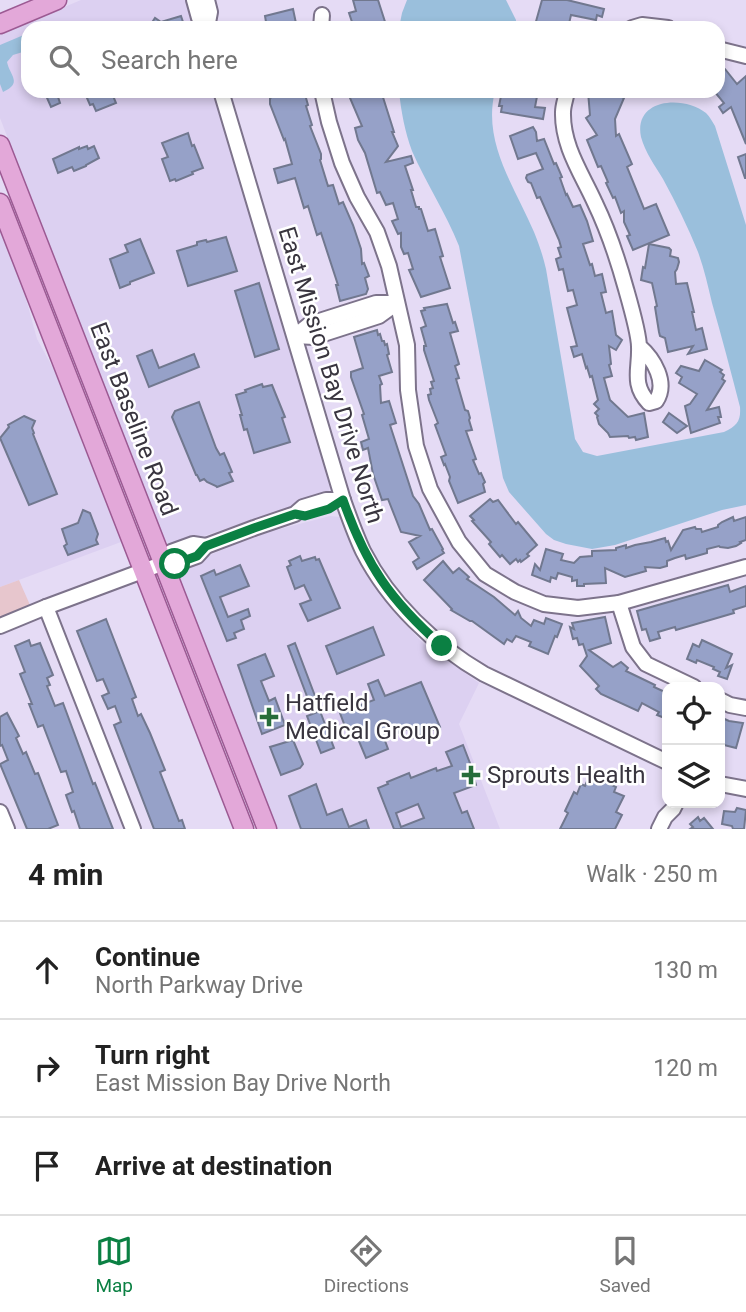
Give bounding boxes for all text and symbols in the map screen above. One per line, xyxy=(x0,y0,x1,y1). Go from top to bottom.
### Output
search box xyxy=(21,21,725,98)
icon: search xyxy=(45,41,83,79)
text: Search here xyxy=(101,45,238,75)
street label: East Mission Bay Drive North xyxy=(272,223,390,527)
street label: East Baseline Road xyxy=(84,318,184,520)
route start xyxy=(159,548,190,579)
route end xyxy=(426,630,457,661)
map controls xyxy=(662,682,725,808)
button: locate xyxy=(662,682,725,745)
place label: Hatfield Medical Group xyxy=(285,689,440,745)
marker: Hatfield Medical Group xyxy=(259,707,279,727)
button: layers xyxy=(662,745,725,808)
place label: Sprouts Health xyxy=(487,761,646,789)
marker: Sprouts Health xyxy=(461,765,481,785)
text: 4 min xyxy=(28,857,103,892)
text: Walk · 250 m xyxy=(586,861,718,888)
text: Continue xyxy=(95,942,200,972)
icon: ahead xyxy=(28,951,66,989)
text: 130 m xyxy=(653,957,718,984)
text: North Parkway Drive xyxy=(95,972,303,999)
text: Turn right xyxy=(95,1040,210,1070)
icon: right xyxy=(28,1049,66,1087)
text: 120 m xyxy=(653,1055,718,1082)
text: East Mission Bay Drive North xyxy=(95,1070,391,1097)
icon: arrive xyxy=(28,1147,66,1185)
text: Arrive at destination xyxy=(95,1151,332,1181)
tab: Map xyxy=(95,1232,133,1297)
tab: Directions xyxy=(324,1232,409,1297)
tab: Saved xyxy=(599,1232,651,1297)

